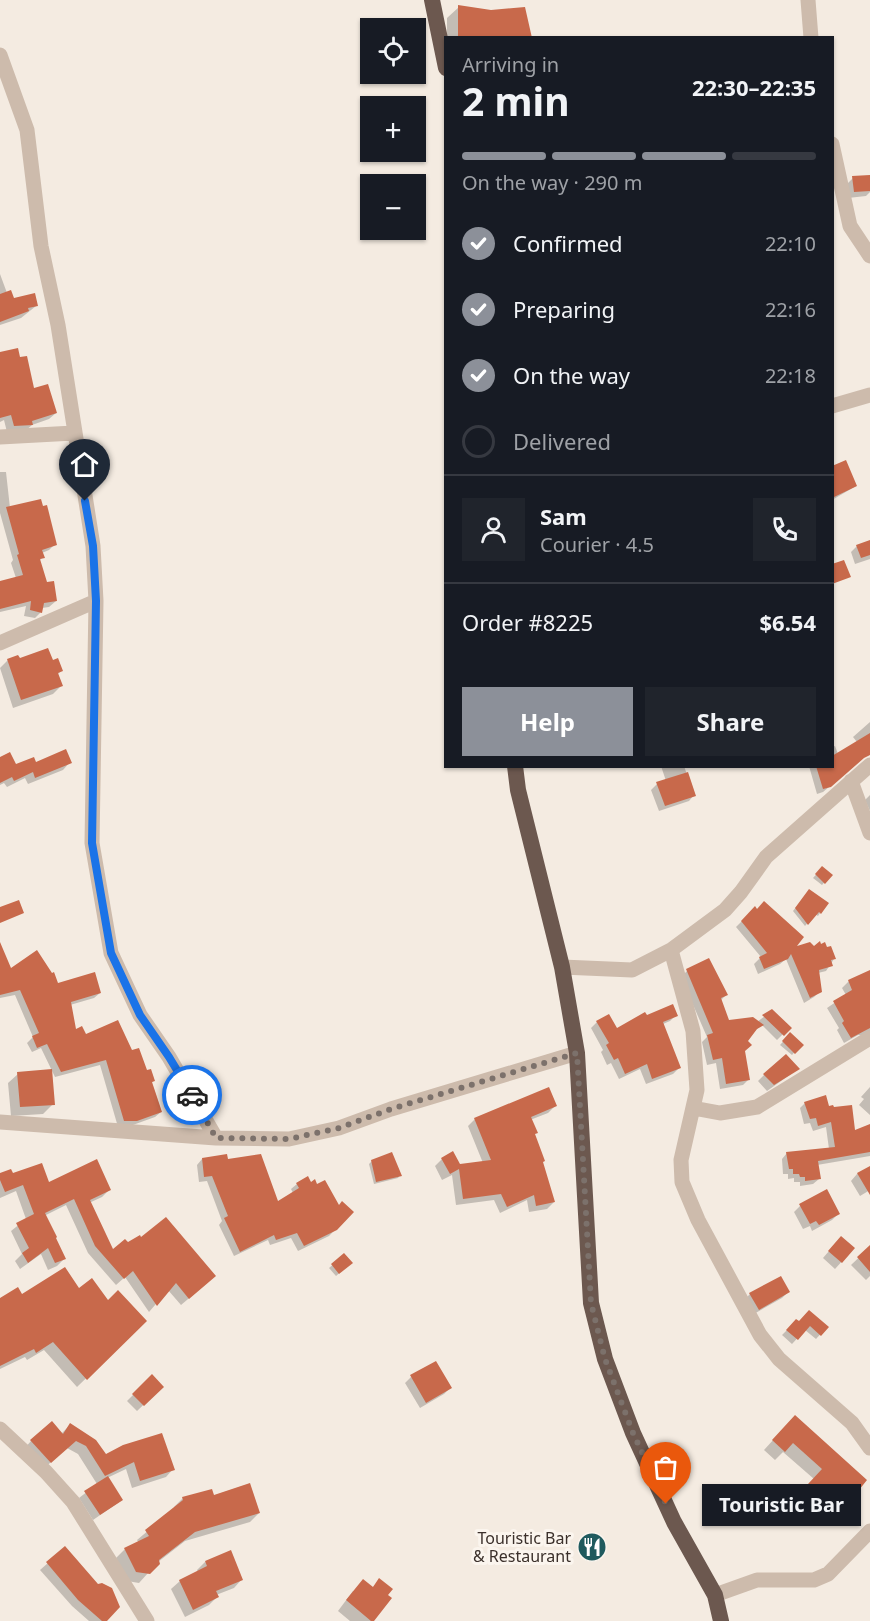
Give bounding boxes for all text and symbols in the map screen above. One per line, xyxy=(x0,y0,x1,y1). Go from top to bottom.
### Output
map controls xyxy=(360,18,426,240)
button: locate xyxy=(360,18,426,84)
text: Arriving in xyxy=(462,51,559,78)
text: 22:30–22:35 xyxy=(692,72,816,102)
text: 2 min xyxy=(462,74,569,127)
button: + xyxy=(360,96,426,162)
text: On the way · 290 m xyxy=(462,169,642,196)
button: − xyxy=(360,174,426,240)
icon: check xyxy=(462,227,495,260)
text: Confirmed xyxy=(513,228,623,258)
text: 22:10 xyxy=(765,230,816,257)
icon: check xyxy=(462,293,495,326)
text: Preparing xyxy=(513,294,615,324)
text: 22:16 xyxy=(765,296,816,323)
icon: check xyxy=(462,359,495,392)
text: On the way xyxy=(513,360,630,390)
text: 22:18 xyxy=(765,362,816,389)
text: Delivered xyxy=(513,426,611,456)
pin xyxy=(59,439,110,501)
icon: home xyxy=(68,448,101,481)
button: person xyxy=(462,498,525,561)
button: phone xyxy=(753,498,816,561)
text: Sam xyxy=(540,501,587,531)
text: Courier · 4.5 xyxy=(540,531,654,558)
text: Order #8225 xyxy=(462,607,593,637)
text: $6.54 xyxy=(759,607,816,637)
button: Help xyxy=(462,687,633,756)
button: Share xyxy=(645,687,816,756)
courier xyxy=(162,1065,222,1125)
icon: car xyxy=(176,1079,209,1112)
pin xyxy=(640,1442,691,1504)
icon: bag xyxy=(649,1451,682,1484)
callout: Touristic Bar xyxy=(702,1483,861,1525)
text: Touristic Bar xyxy=(719,1491,844,1518)
place label: Touristic Bar & Restaurant xyxy=(473,1527,571,1567)
restaurant icon: Touristic Bar & Restaurant xyxy=(576,1531,608,1563)

